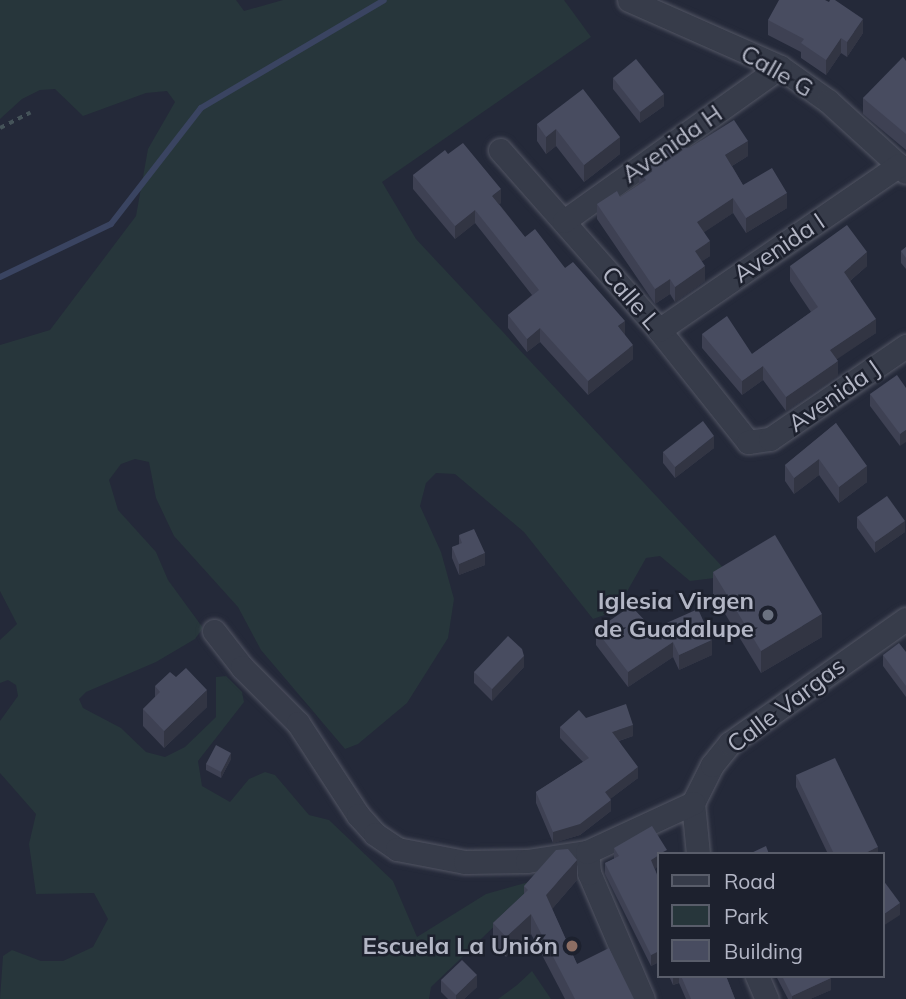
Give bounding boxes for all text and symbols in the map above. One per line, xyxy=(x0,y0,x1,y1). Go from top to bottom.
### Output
street label: Calle G xyxy=(736,39,818,103)
street label: Avenida H xyxy=(616,99,728,189)
street label: Avenida I xyxy=(728,207,830,289)
street label: Calle L xyxy=(596,261,666,335)
street label: Avenida J xyxy=(783,354,885,438)
place label: Iglesia Virgen de Guadalupe xyxy=(594,587,754,643)
marker: Iglesia Virgen de Guadalupe xyxy=(760,607,776,623)
street label: Calle Vargas xyxy=(721,651,851,759)
legend xyxy=(657,852,885,978)
text: Road xyxy=(724,868,775,894)
text: Park xyxy=(724,903,768,929)
place label: Escuela La Unión xyxy=(362,932,558,960)
marker: Escuela La Unión xyxy=(564,938,580,954)
text: Building xyxy=(724,938,803,964)

